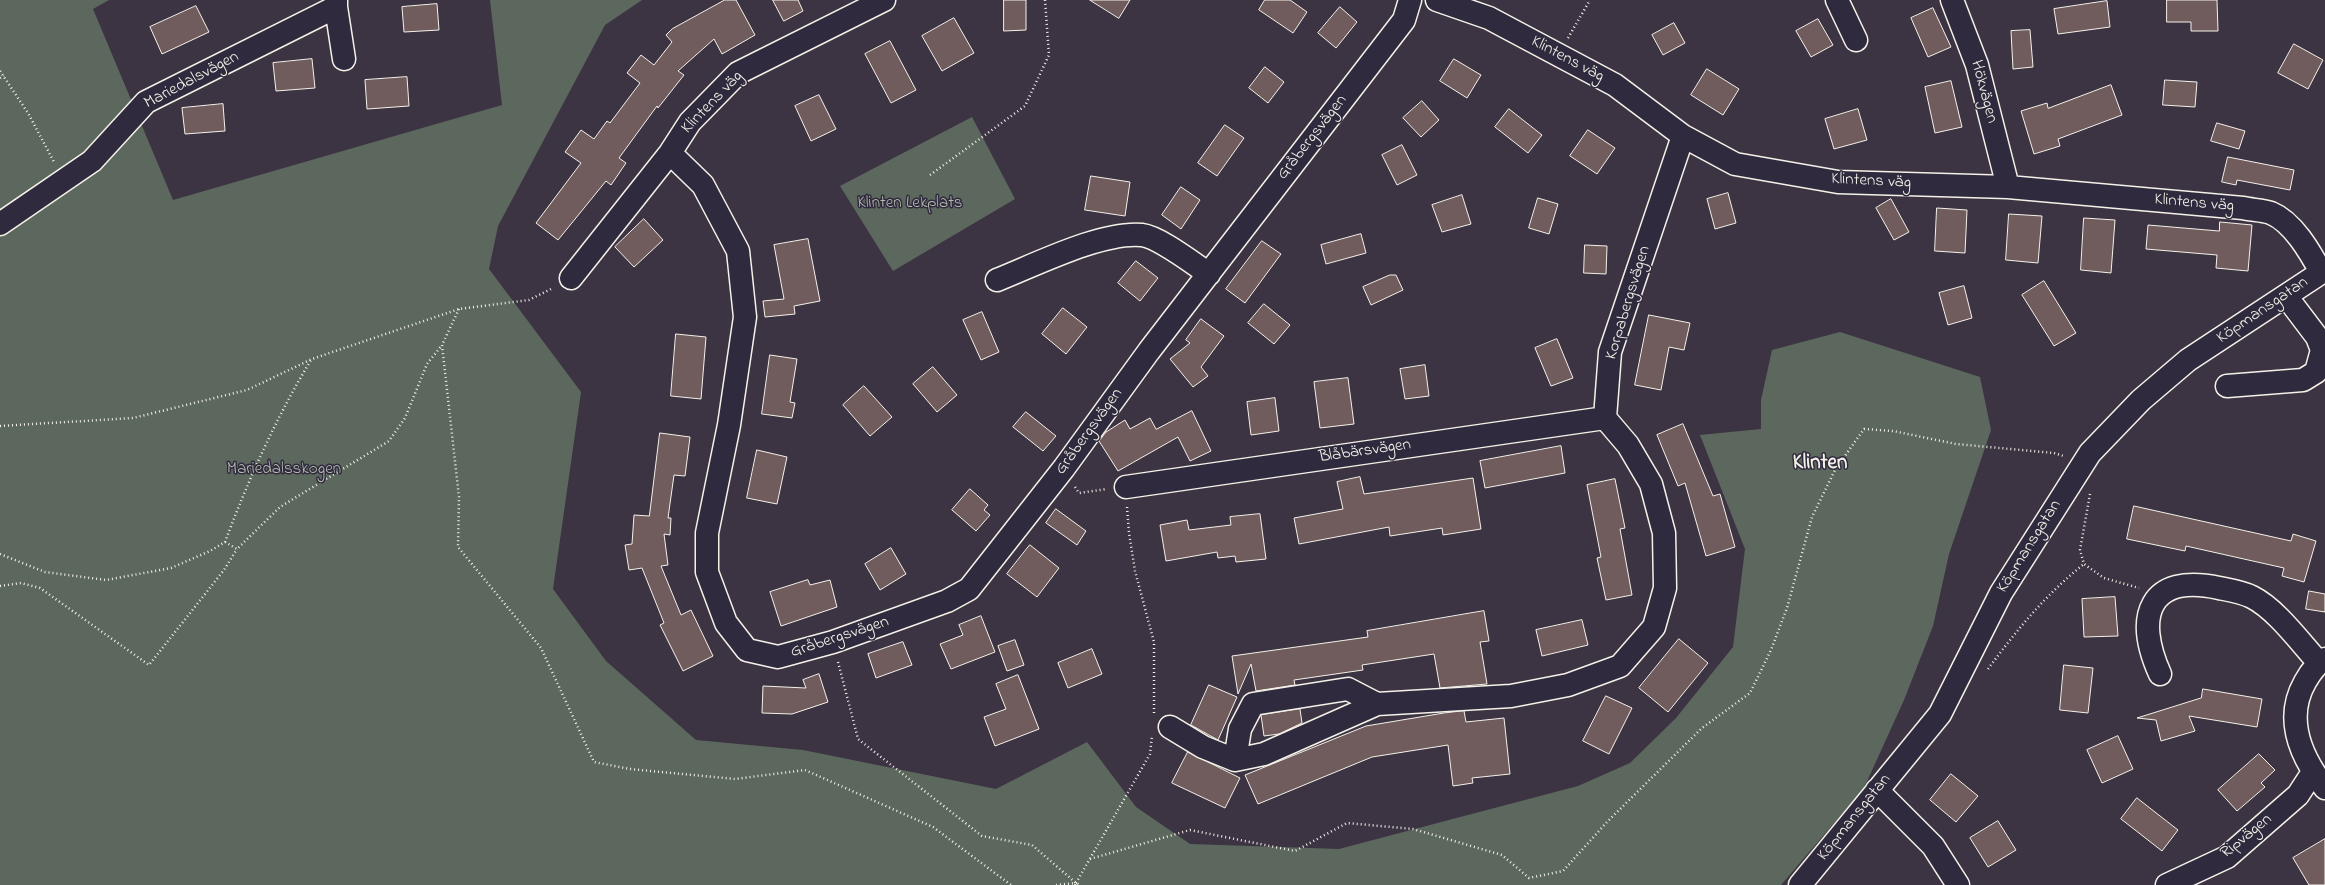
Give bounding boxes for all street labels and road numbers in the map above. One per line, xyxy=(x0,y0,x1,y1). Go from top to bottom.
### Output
street label: Klintens väg xyxy=(1527,32,1607,88)
street label: Mariedalsvägen xyxy=(141,47,243,115)
street label: Hökvägen xyxy=(1965,58,2001,126)
street label: Klintens väg xyxy=(678,67,748,139)
street label: Gråbergsvägen xyxy=(1274,91,1352,185)
street label: Klintens väg xyxy=(1831,170,1911,194)
street label: Klintens väg xyxy=(2153,190,2235,218)
street label: Korpabergsvägen xyxy=(1602,244,1656,362)
street label: Köpmansgatan xyxy=(2213,273,2313,349)
street label: Gråbergsvägen xyxy=(1052,385,1128,479)
street label: Blåbärsvägen xyxy=(1318,435,1412,469)
street label: Köpmansgatan xyxy=(1993,497,2067,597)
street label: Gråbergsvägen xyxy=(788,613,892,663)
street label: Köpmansgatan xyxy=(1814,770,1896,866)
street label: Ripvägen xyxy=(2217,810,2277,864)

